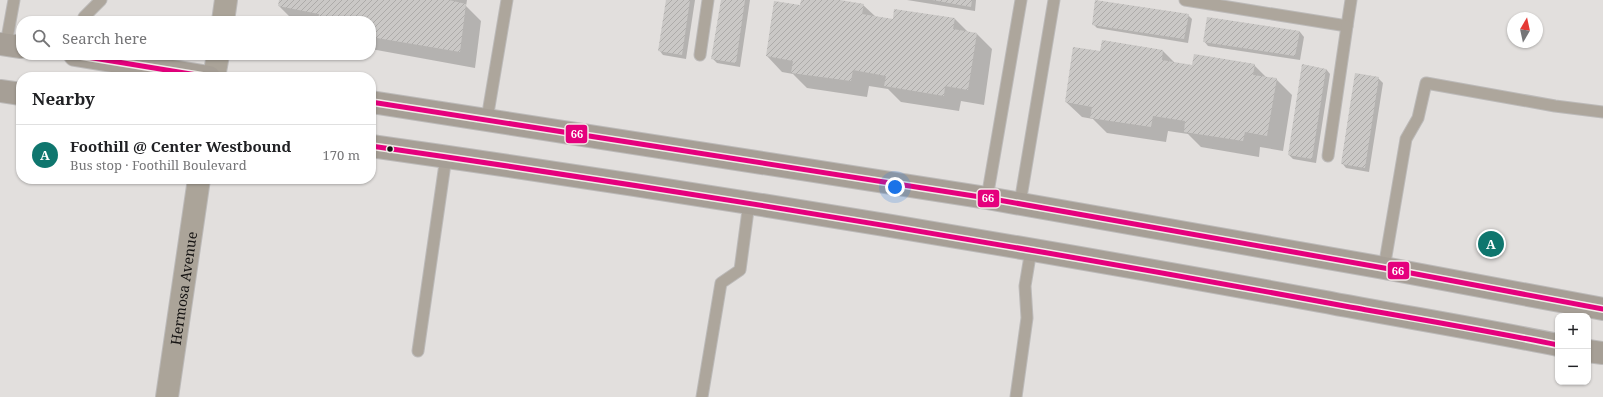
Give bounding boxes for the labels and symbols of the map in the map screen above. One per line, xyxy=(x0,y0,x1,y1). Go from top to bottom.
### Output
north arrow xyxy=(1507,12,1543,48)
line badge: 66 xyxy=(565,124,588,144)
text: 66 xyxy=(571,126,583,141)
unlabelled marker xyxy=(385,144,395,154)
your location xyxy=(885,177,905,197)
line badge: 66 xyxy=(977,189,1000,208)
text: 66 xyxy=(982,190,994,205)
pin: A xyxy=(1478,229,1504,259)
street label: Hermosa Avenue xyxy=(165,230,201,346)
line badge: 66 xyxy=(1387,261,1410,280)
text: 66 xyxy=(1392,263,1404,278)

